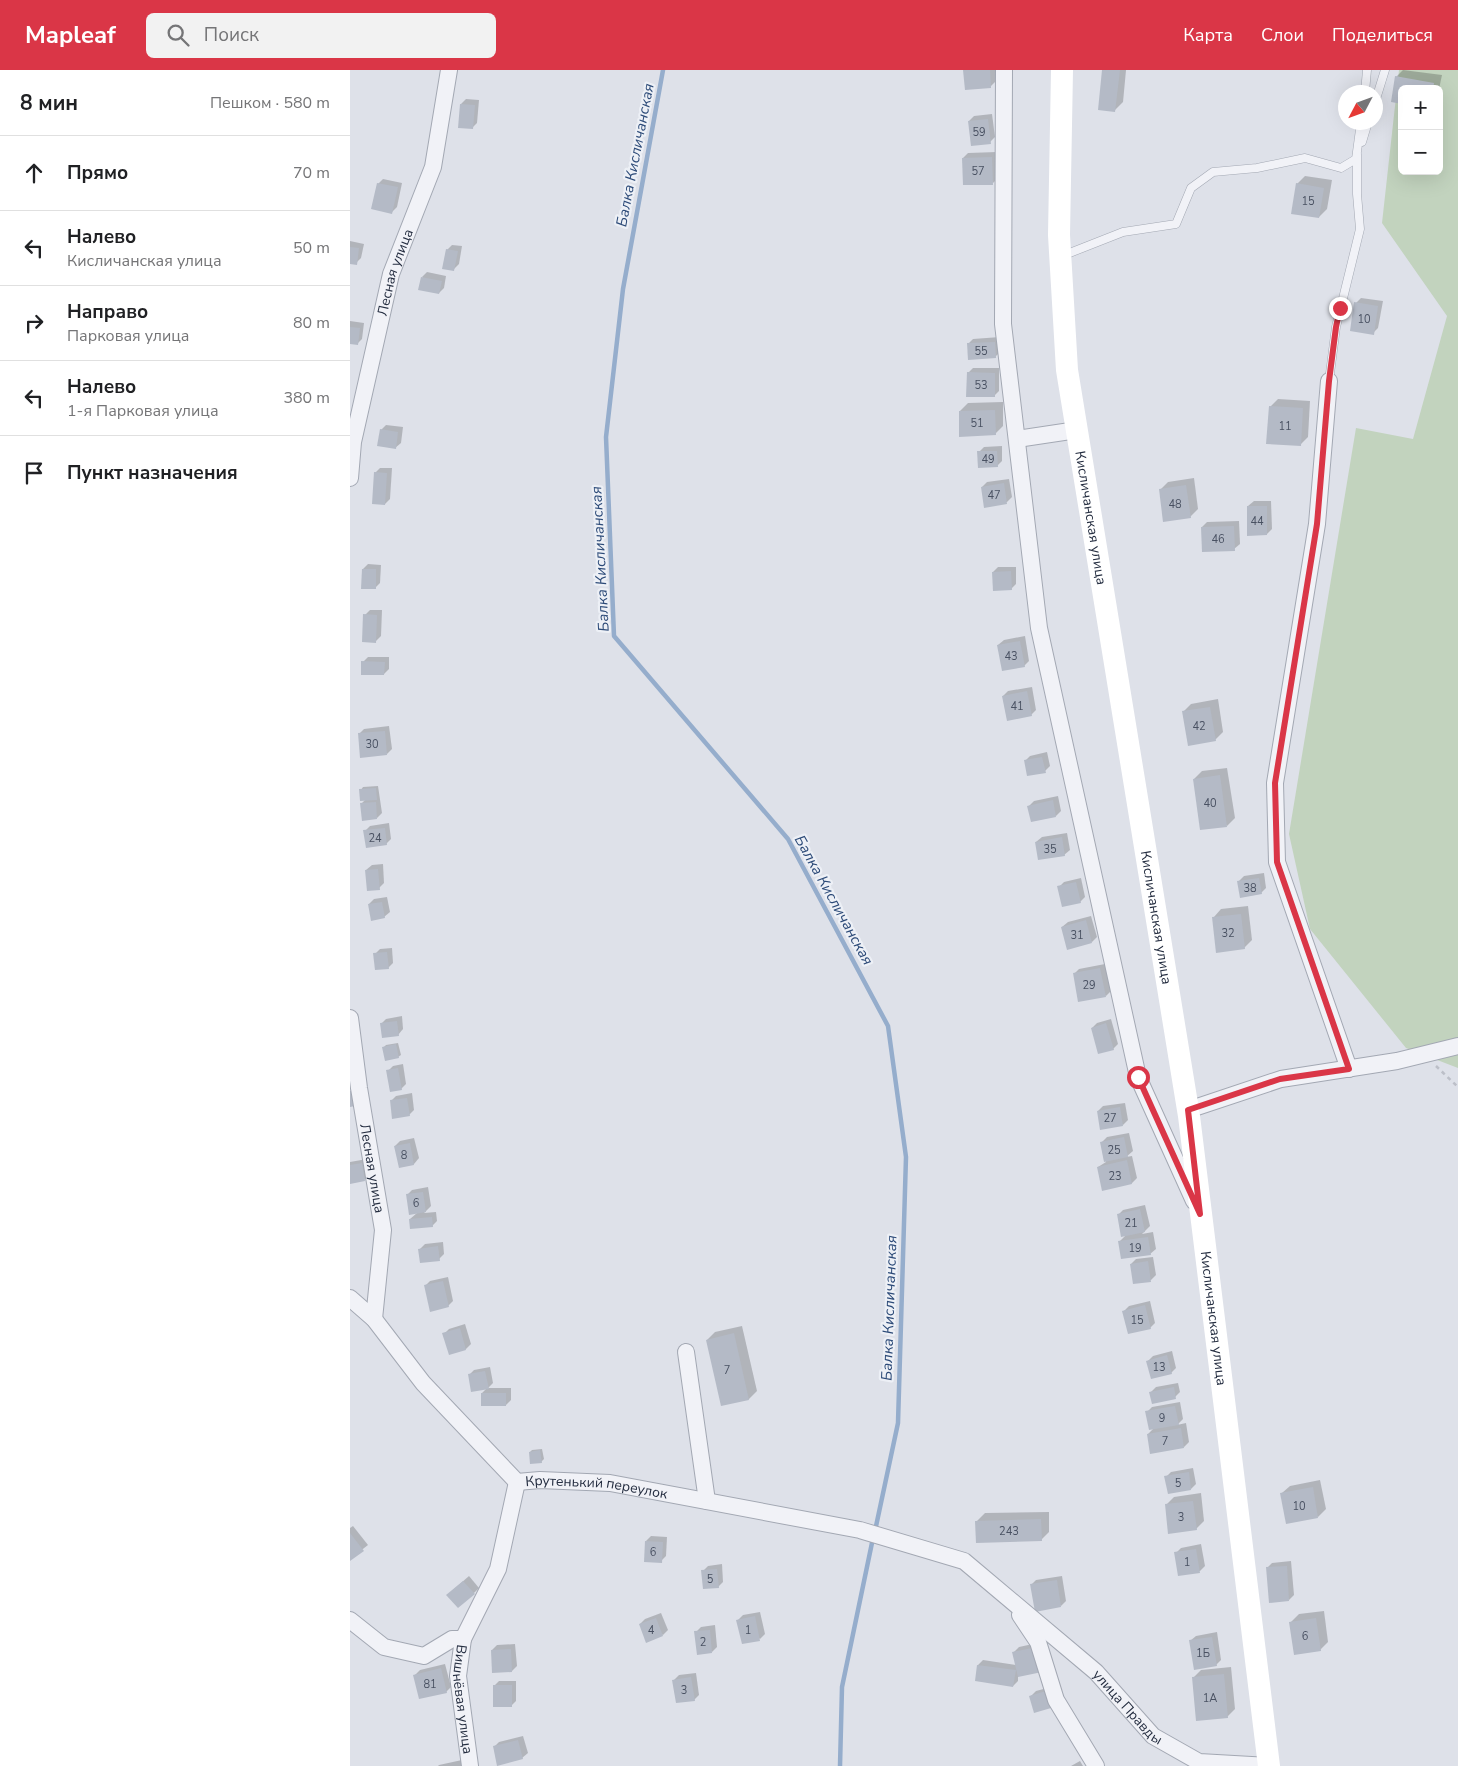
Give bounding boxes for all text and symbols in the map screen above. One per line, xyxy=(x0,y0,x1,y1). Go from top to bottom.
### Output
search box xyxy=(146,13,496,58)
text: Mapleaf xyxy=(25,19,116,51)
icon: search xyxy=(164,21,192,49)
text: Поиск xyxy=(204,22,259,48)
text: Карта xyxy=(1183,23,1233,47)
text: Слои xyxy=(1261,23,1304,47)
text: Поделиться xyxy=(1332,23,1433,47)
water label: Балка Кисличанская xyxy=(611,82,659,228)
north arrow xyxy=(1338,85,1383,130)
map controls xyxy=(1398,85,1443,175)
button: + xyxy=(1398,85,1443,130)
text: 8 мин xyxy=(20,89,78,117)
text: Пешком · 580 m xyxy=(210,92,330,114)
house number: 59 xyxy=(972,125,986,140)
button: − xyxy=(1398,130,1443,175)
icon: ahead xyxy=(20,159,48,187)
text: Прямо xyxy=(67,160,128,186)
text: 70 m xyxy=(293,162,330,184)
house number: 57 xyxy=(971,164,985,179)
house number: 15 xyxy=(1301,194,1315,209)
text: Налево xyxy=(67,224,136,250)
street label: Лесная улица xyxy=(372,226,417,318)
icon: left xyxy=(20,234,48,262)
text: 50 m xyxy=(293,237,330,259)
text: Кисличанская улица xyxy=(67,250,222,272)
route end xyxy=(1329,297,1352,320)
text: Направо xyxy=(67,299,148,325)
icon: right xyxy=(20,309,48,337)
text: 80 m xyxy=(293,312,330,334)
house number: 10 xyxy=(1357,312,1371,327)
text: Парковая улица xyxy=(67,325,189,347)
house number: 55 xyxy=(974,344,988,359)
text: Налево xyxy=(67,374,136,400)
house number: 53 xyxy=(974,378,988,393)
icon: left xyxy=(20,384,48,412)
text: 380 m xyxy=(283,387,330,409)
text: 1-я Парковая улица xyxy=(67,400,219,422)
house number: 51 xyxy=(970,416,984,431)
house number: 11 xyxy=(1278,419,1292,434)
street label: Кисличанская улица xyxy=(1071,449,1111,586)
house number: 49 xyxy=(981,452,995,467)
icon: arrive xyxy=(20,459,48,487)
text: Пункт назначения xyxy=(67,460,238,486)
water label: Балка Кисличанская xyxy=(586,486,614,632)
house number: 47 xyxy=(987,488,1001,503)
house number: 48 xyxy=(1168,497,1182,512)
house number: 44 xyxy=(1250,514,1264,529)
house number: 46 xyxy=(1211,532,1225,547)
house number: 43 xyxy=(1004,649,1018,664)
house number: 41 xyxy=(1010,699,1024,714)
house number: 42 xyxy=(1192,719,1206,734)
house number: 30 xyxy=(365,737,379,752)
house number: 40 xyxy=(1203,796,1217,811)
house number: 24 xyxy=(368,831,382,846)
water label: Балка Кисличанская xyxy=(790,831,878,969)
house number: 35 xyxy=(1043,842,1057,857)
street label: Кисличанская улица xyxy=(1136,849,1177,986)
house number: 38 xyxy=(1243,881,1257,896)
house number: 32 xyxy=(1221,926,1235,941)
house number: 31 xyxy=(1070,928,1084,943)
house number: 29 xyxy=(1082,978,1096,993)
route start xyxy=(1127,1066,1150,1089)
house number: 27 xyxy=(1103,1111,1117,1126)
street label: Лесная улица xyxy=(356,1122,389,1215)
house number: 25 xyxy=(1107,1143,1121,1158)
house number: 8 xyxy=(401,1148,408,1163)
house number: 23 xyxy=(1108,1169,1122,1184)
house number: 6 xyxy=(413,1196,420,1211)
house number: 21 xyxy=(1124,1216,1138,1231)
water label: Балка Кисличанская xyxy=(876,1235,902,1381)
house number: 19 xyxy=(1128,1241,1142,1256)
street label: Кисличанская улица xyxy=(1196,1250,1232,1387)
house number: 15 xyxy=(1130,1313,1144,1328)
house number: 13 xyxy=(1152,1360,1166,1375)
house number: 7 xyxy=(724,1363,730,1378)
house number: 9 xyxy=(1159,1411,1165,1426)
house number: 7 xyxy=(1162,1434,1168,1449)
street label: Крутенький переулок xyxy=(524,1470,670,1503)
house number: 5 xyxy=(1175,1476,1182,1491)
house number: 10 xyxy=(1292,1499,1306,1514)
house number: 3 xyxy=(1178,1510,1184,1525)
house number: 243 xyxy=(999,1524,1019,1539)
house number: 6 xyxy=(650,1545,657,1560)
house number: 1 xyxy=(1184,1555,1190,1570)
house number: 5 xyxy=(707,1572,714,1587)
house number: 4 xyxy=(648,1623,655,1638)
house number: 1 xyxy=(745,1623,751,1638)
house number: 6 xyxy=(1302,1629,1309,1644)
house number: 2 xyxy=(700,1635,706,1650)
street label: Вишнёвая улица xyxy=(448,1643,478,1755)
house number: 1Б xyxy=(1196,1646,1210,1661)
street label: улица Правды xyxy=(1089,1665,1166,1749)
house number: 81 xyxy=(423,1677,437,1692)
house number: 3 xyxy=(681,1683,687,1698)
house number: 1А xyxy=(1203,1691,1217,1706)

